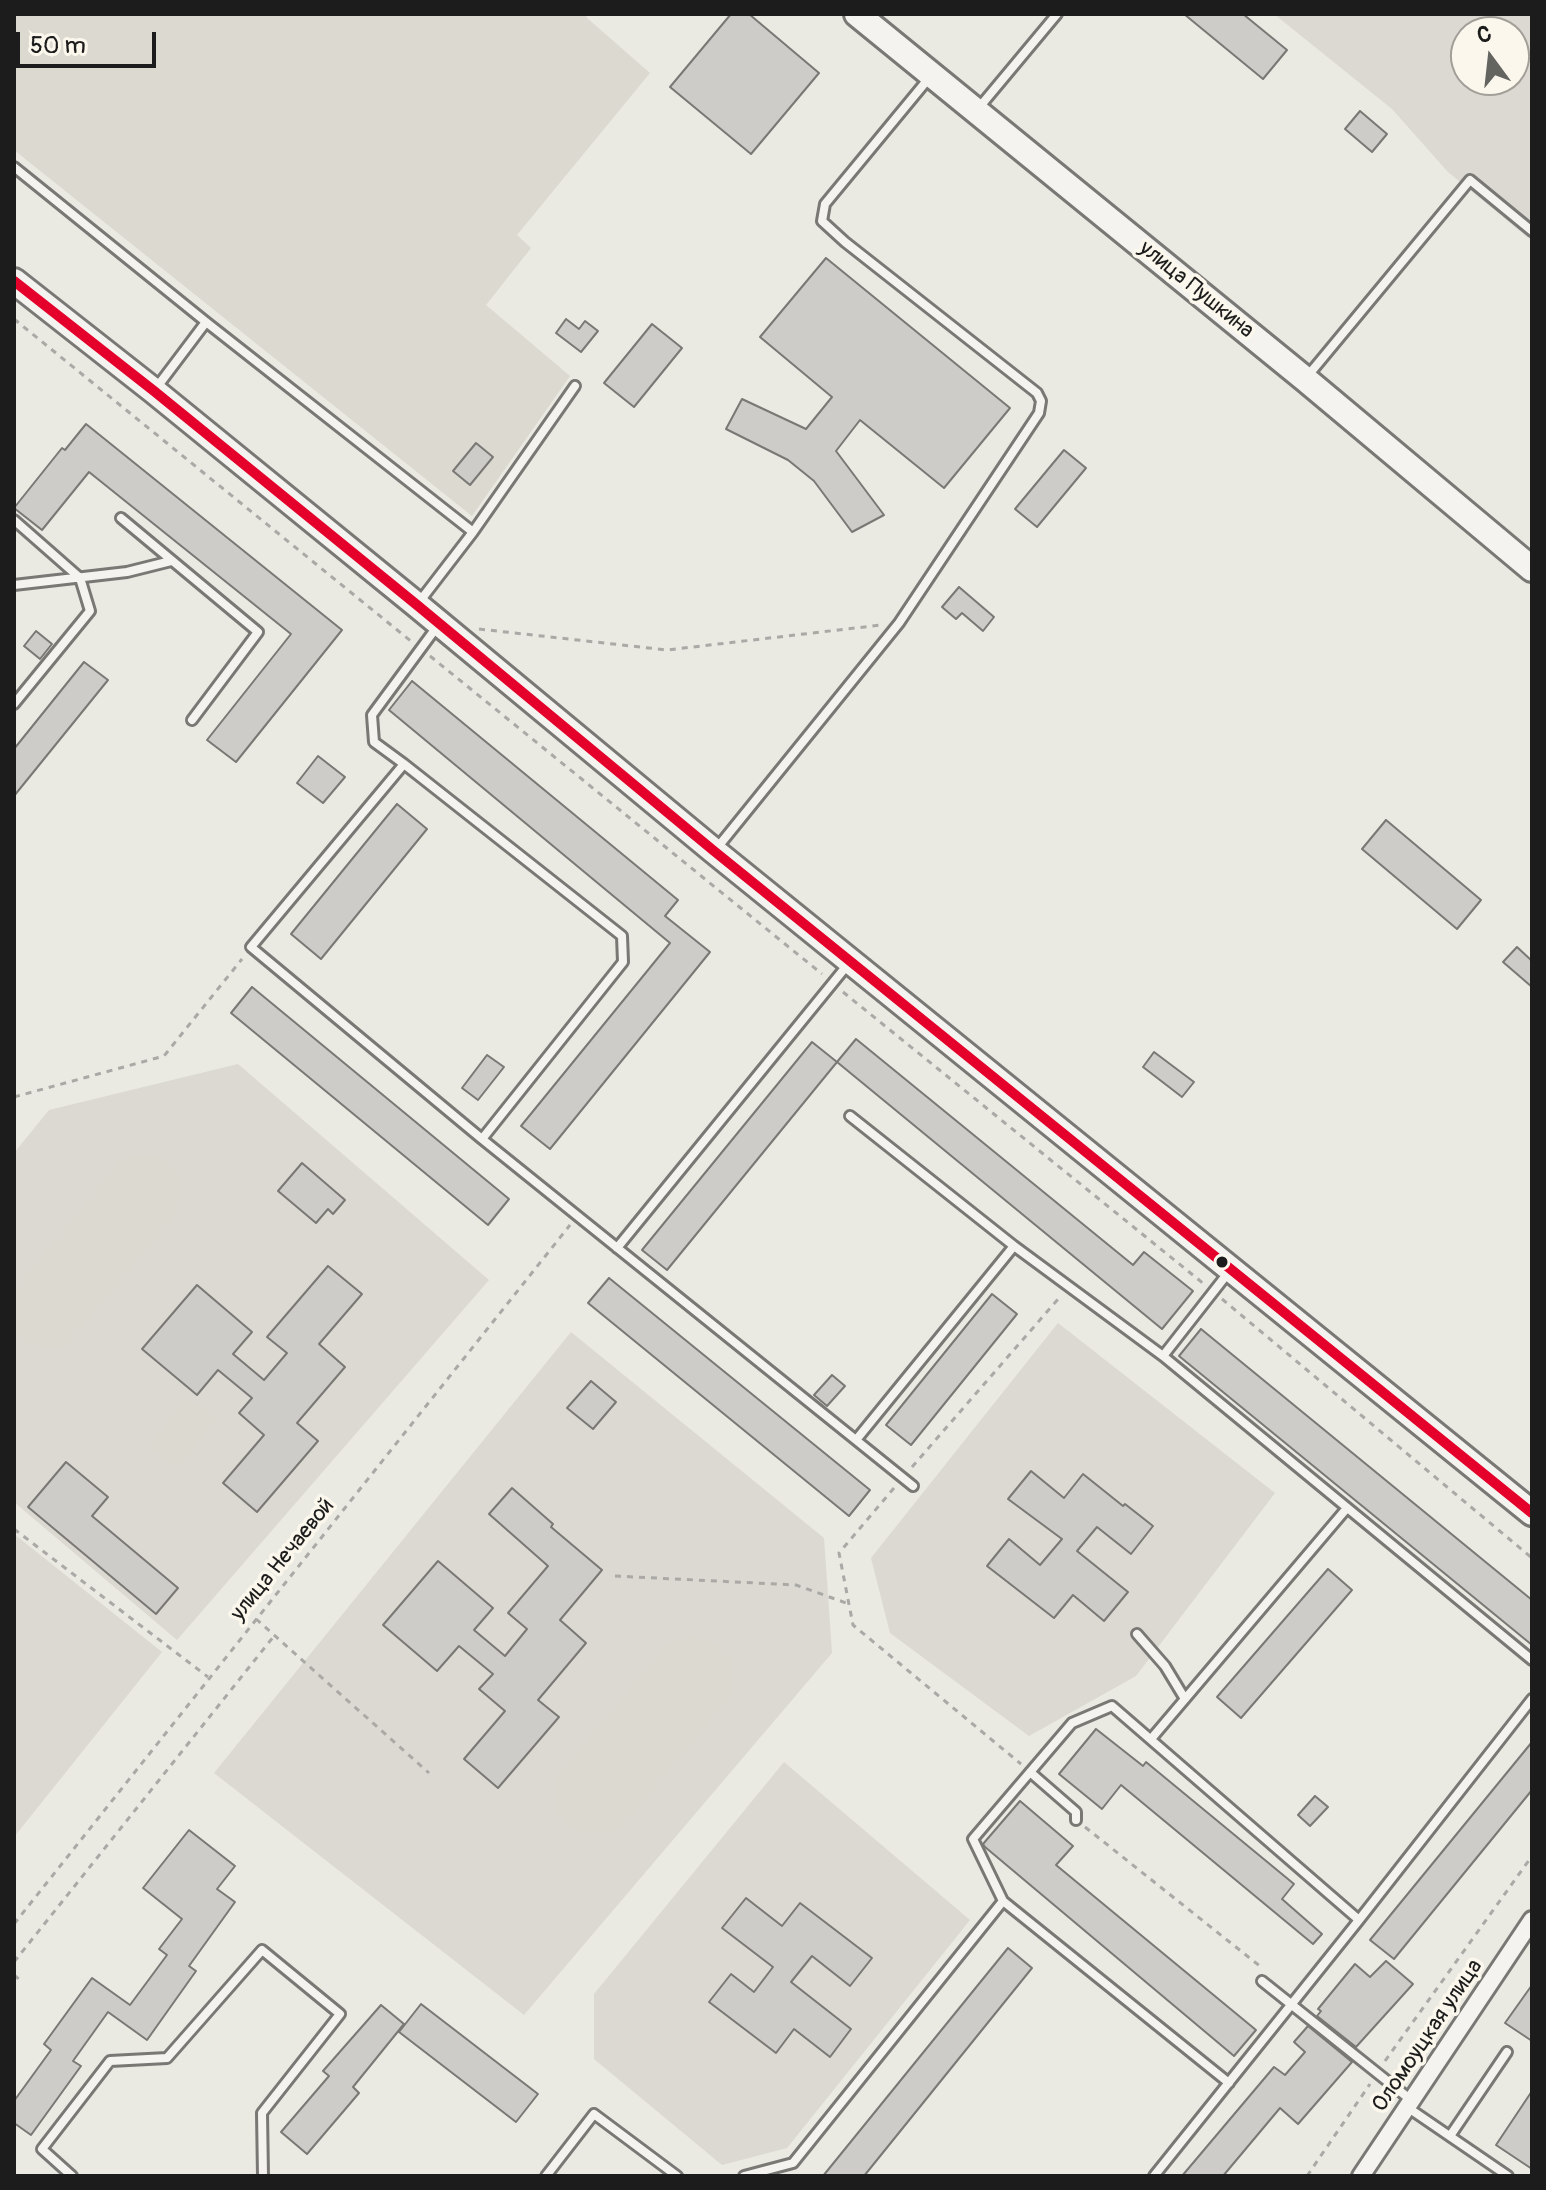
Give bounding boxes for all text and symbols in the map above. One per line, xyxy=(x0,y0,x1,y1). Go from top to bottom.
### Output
scale bar xyxy=(20,16,160,66)
north arrow xyxy=(1450,16,1530,96)
text: С xyxy=(1474,19,1494,50)
text: 50 m xyxy=(30,31,86,60)
street label: улица Пушкина xyxy=(1133,236,1259,344)
unlabelled marker xyxy=(1214,1254,1230,1270)
street label: улица Нечаевой xyxy=(226,1494,340,1626)
street label: Оломоуцкая улица xyxy=(1367,1955,1489,2117)

